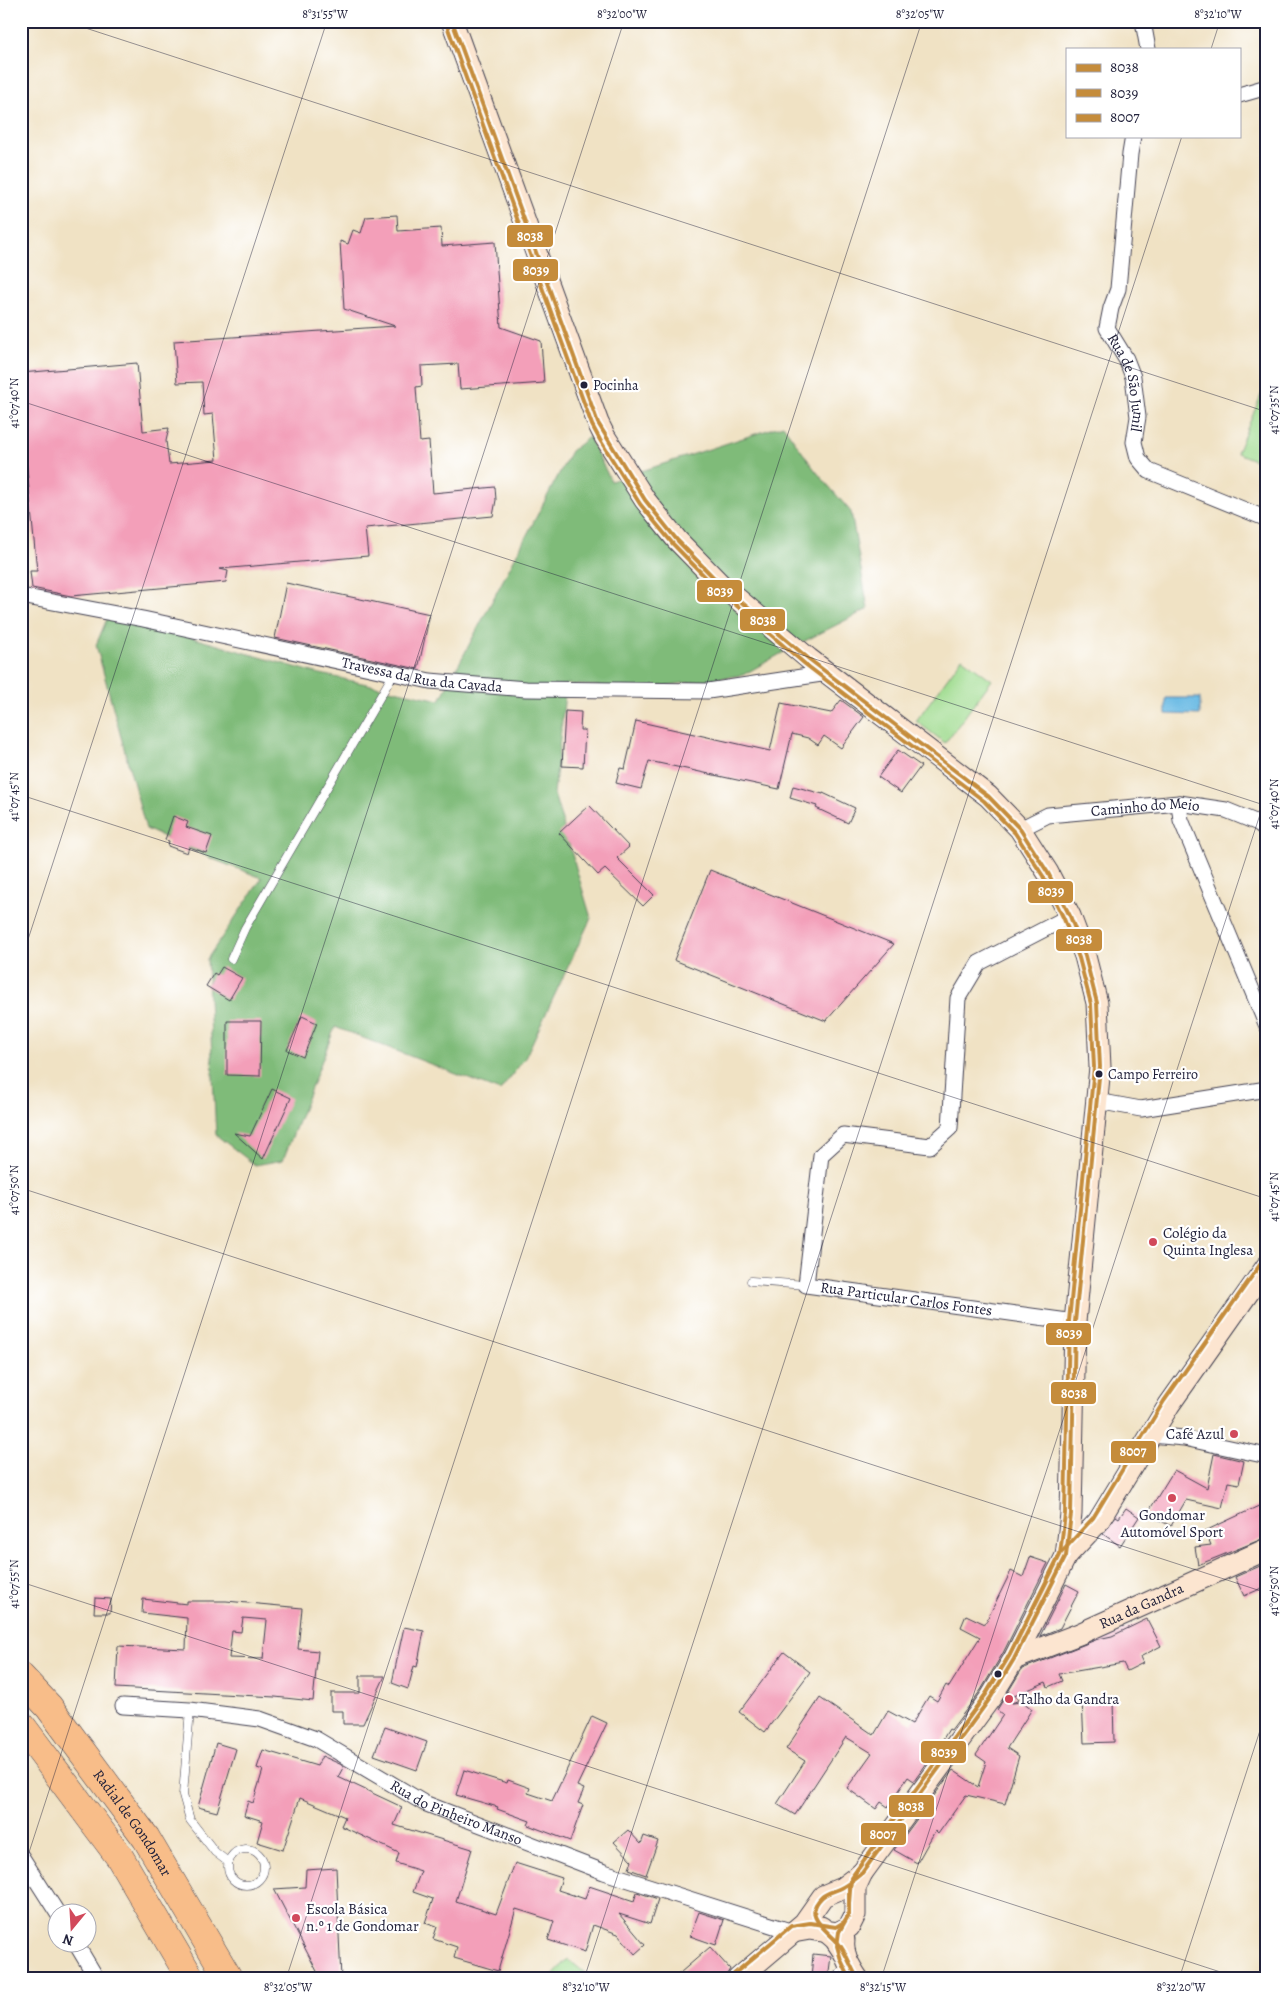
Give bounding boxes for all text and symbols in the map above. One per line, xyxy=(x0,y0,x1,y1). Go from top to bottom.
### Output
text: 8°31'55"W xyxy=(302,6,349,22)
text: 8°32'00"W xyxy=(597,6,648,22)
text: 8°32'05"W xyxy=(896,6,945,22)
text: 8°32'10"W xyxy=(1194,6,1243,22)
legend xyxy=(1066,48,1240,138)
text: 8038 xyxy=(1110,57,1139,77)
text: 8039 xyxy=(1110,83,1139,103)
text: 8007 xyxy=(1110,107,1140,127)
line badge: 8038 xyxy=(506,224,554,248)
text: 8038 xyxy=(517,227,544,246)
line badge: 8039 xyxy=(512,258,559,282)
text: 8039 xyxy=(523,261,550,280)
street label: Rua de São Jumil xyxy=(1103,330,1149,434)
place label: Pocinha xyxy=(593,376,639,395)
text: 41°07'40"N xyxy=(6,377,22,428)
marker: Pocinha xyxy=(579,380,589,390)
text: 41°07'35"N xyxy=(1266,385,1282,435)
line badge: 8039 xyxy=(696,579,743,603)
text: 8039 xyxy=(707,582,734,601)
line badge: 8038 xyxy=(739,608,786,632)
text: 8038 xyxy=(750,611,777,630)
street label: Travessa da Rua da Cavada xyxy=(340,652,503,697)
text: 41°07'45"N xyxy=(6,772,22,822)
text: 41°07'40"N xyxy=(1266,778,1282,829)
street label: Caminho do Meio xyxy=(1090,793,1201,821)
line badge: 8039 xyxy=(1027,880,1074,904)
text: 8039 xyxy=(1038,882,1065,901)
line badge: 8038 xyxy=(1055,928,1103,952)
text: 8038 xyxy=(1066,930,1093,949)
place label: Campo Ferreiro xyxy=(1108,1065,1198,1084)
marker: Campo Ferreiro xyxy=(1094,1069,1104,1079)
text: 41°07'50"N xyxy=(6,1164,22,1215)
text: 41°07'45"N xyxy=(1266,1172,1282,1222)
place label: Colégio da Quinta Inglesa xyxy=(1163,1223,1253,1260)
marker: Colégio da Quinta Inglesa xyxy=(1147,1236,1159,1248)
street label: Rua Particular Carlos Fontes xyxy=(819,1277,994,1321)
line badge: 8039 xyxy=(1045,1322,1092,1346)
text: 8039 xyxy=(1056,1324,1083,1343)
line badge: 8038 xyxy=(1050,1381,1097,1405)
text: 8038 xyxy=(1061,1384,1088,1403)
place label: Café Azul xyxy=(1166,1424,1224,1444)
marker: Café Azul xyxy=(1228,1428,1240,1440)
line badge: 8007 xyxy=(1110,1440,1157,1464)
text: 8007 xyxy=(1120,1442,1146,1461)
marker: Gondomar Automóvel Sport xyxy=(1166,1492,1178,1504)
place label: Gondomar Automóvel Sport xyxy=(1120,1505,1223,1542)
text: 41°07'55"N xyxy=(6,1559,22,1609)
text: 41°07'50"N xyxy=(1266,1565,1282,1616)
street label: Rua da Gandra xyxy=(1096,1578,1187,1634)
unlabelled marker xyxy=(993,1669,1003,1679)
place label: Talho da Gandra xyxy=(1019,1689,1119,1709)
marker: Talho da Gandra xyxy=(1003,1693,1015,1705)
line badge: 8039 xyxy=(920,1740,967,1764)
text: 8039 xyxy=(931,1743,958,1762)
street label: Radial de Gondomar xyxy=(89,1765,176,1880)
street label: Rua do Pinheiro Manso xyxy=(386,1775,525,1850)
line badge: 8038 xyxy=(888,1794,935,1818)
text: 8038 xyxy=(898,1797,925,1816)
line badge: 8007 xyxy=(860,1822,907,1846)
text: 8007 xyxy=(870,1825,896,1844)
place label: Escola Básica n.º 1 de Gondomar xyxy=(306,1899,419,1936)
north arrow xyxy=(48,1902,98,1952)
marker: Escola Básica n.º 1 de Gondomar xyxy=(290,1912,302,1924)
text: N xyxy=(60,1929,76,1950)
text: 8°32'05"W xyxy=(264,1979,313,1995)
text: 8°32'10"W xyxy=(562,1979,611,1995)
text: 8°32'15"W xyxy=(860,1979,907,1995)
text: 8°32'20"W xyxy=(1156,1979,1206,1995)

